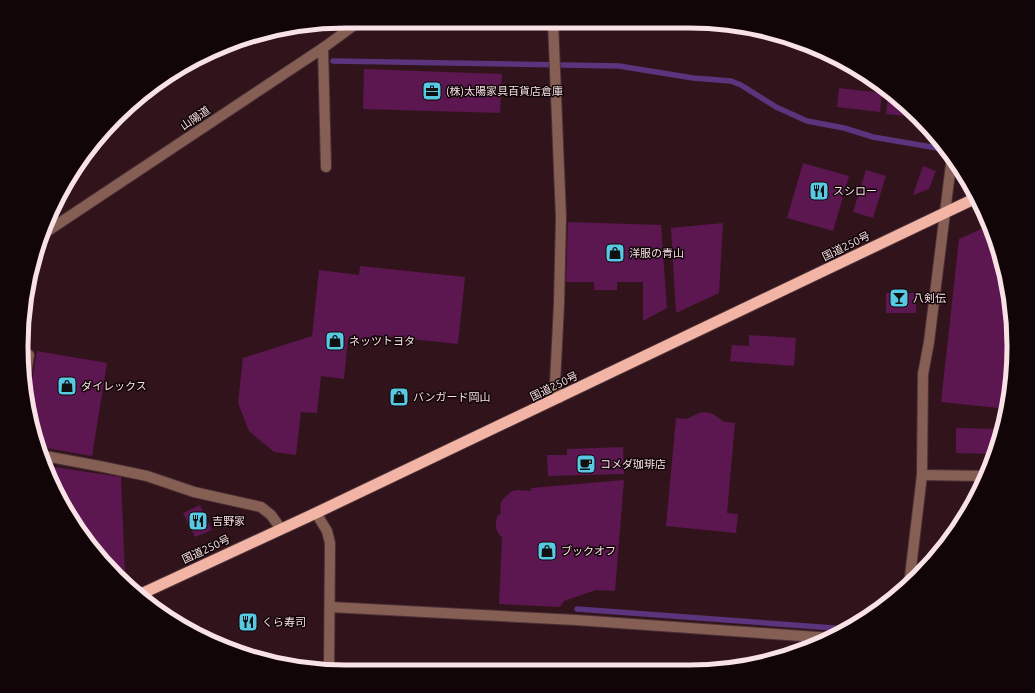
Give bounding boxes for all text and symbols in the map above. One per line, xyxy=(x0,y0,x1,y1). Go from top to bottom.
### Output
office icon: (株)太陽家具百貨店倉庫 xyxy=(421,80,443,102)
place label: (株)太陽家具百貨店倉庫 xyxy=(446,85,563,98)
street label: 山陽道 xyxy=(178,104,212,132)
restaurant icon: スシロー xyxy=(808,180,830,202)
place label: スシロー xyxy=(833,185,877,197)
street label: 国道250号 xyxy=(820,229,872,263)
shop icon: 洋服の青山 xyxy=(604,242,626,264)
place label: 洋服の青山 xyxy=(629,247,684,259)
bar icon: 八剣伝 xyxy=(888,287,910,309)
place label: 八剣伝 xyxy=(913,292,946,304)
shop icon: ネッツトヨタ xyxy=(324,330,346,352)
place label: ネッツトヨタ xyxy=(349,335,415,347)
street label: 国道250号 xyxy=(528,369,580,403)
shop icon: ダイレックス xyxy=(56,375,78,397)
place label: ダイレックス xyxy=(81,380,147,392)
shop icon: バンガード岡山 xyxy=(388,386,410,408)
place label: バンガード岡山 xyxy=(413,391,491,403)
cafe icon: コメダ珈琲店 xyxy=(575,453,597,475)
place label: コメダ珈琲店 xyxy=(600,458,666,470)
restaurant icon: 吉野家 xyxy=(187,510,209,532)
place label: 吉野家 xyxy=(212,515,245,527)
street label: 国道250号 xyxy=(180,533,232,565)
shop icon: ブックオフ xyxy=(536,540,558,562)
place label: ブックオフ xyxy=(561,545,616,557)
restaurant icon: くら寿司 xyxy=(237,611,259,633)
place label: くら寿司 xyxy=(262,616,306,628)

